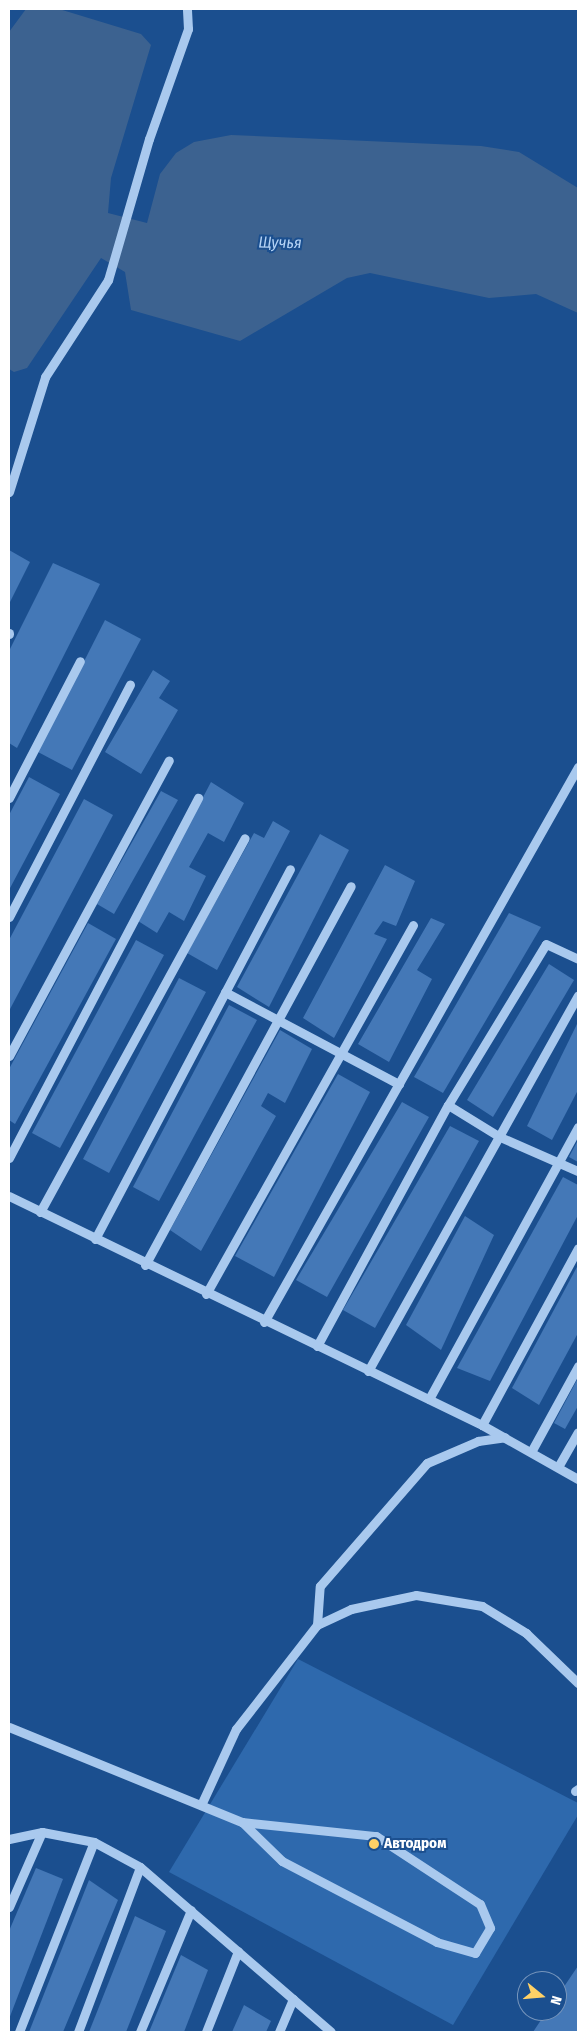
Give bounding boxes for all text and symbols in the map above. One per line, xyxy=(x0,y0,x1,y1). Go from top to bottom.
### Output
water label: Щучья xyxy=(258,233,302,253)
place label: Автодром xyxy=(384,1835,446,1853)
marker: Автодром xyxy=(368,1838,380,1850)
north arrow xyxy=(517,1971,567,2021)
text: N xyxy=(547,1994,565,2007)

